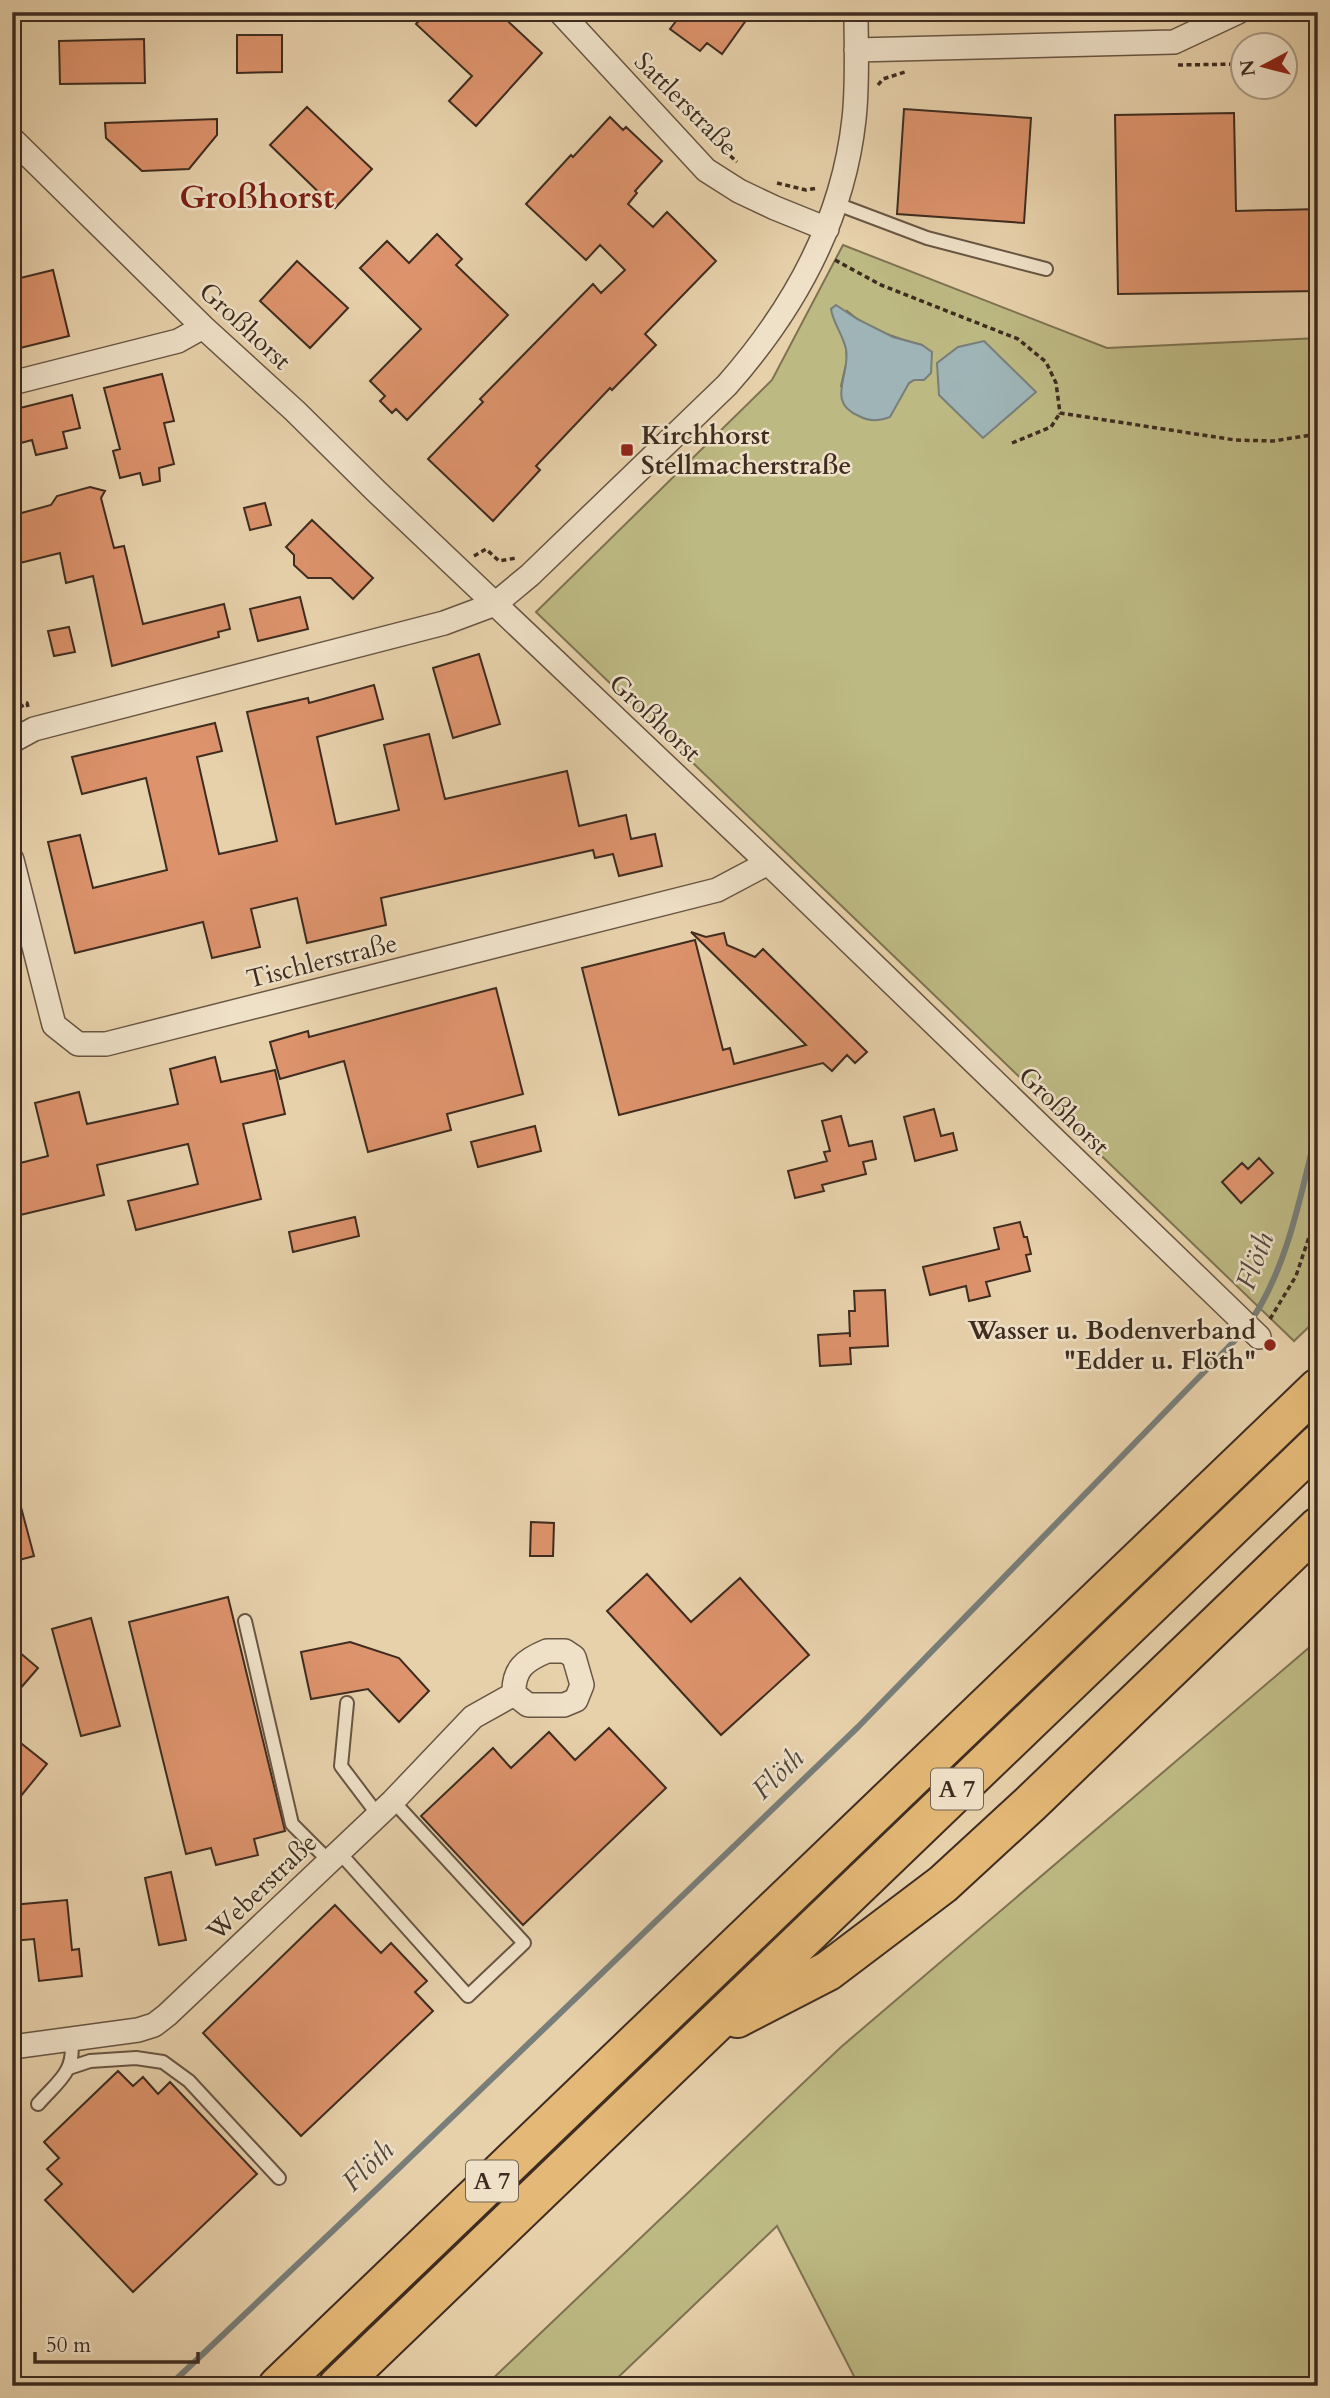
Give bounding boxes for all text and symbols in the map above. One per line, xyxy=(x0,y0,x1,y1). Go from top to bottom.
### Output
north arrow xyxy=(1228,32,1298,102)
street label: Sattlerstraße xyxy=(626,44,746,164)
text: N xyxy=(1234,58,1262,78)
district label: Großhorst xyxy=(179,175,335,220)
street label: Großhorst xyxy=(191,274,299,378)
place label: Kirchhorst Stellmacherstraße xyxy=(641,418,851,483)
marker: Kirchhorst Stellmacherstraße xyxy=(619,442,635,458)
street label: Großhorst xyxy=(601,666,709,770)
street label: Tischlerstraße xyxy=(243,925,401,997)
street label: Großhorst xyxy=(1011,1059,1117,1163)
water label: Flöth xyxy=(1227,1226,1283,1295)
place label: Wasser u. Bodenverband "Edder u. Flöth" xyxy=(967,1313,1256,1378)
marker: Wasser u. Bodenverband "Edder u. Flöth" xyxy=(1262,1337,1278,1353)
water label: Flöth xyxy=(744,1740,813,1808)
road number: A 7 xyxy=(931,1769,983,1810)
street label: Weberstraße xyxy=(199,1826,325,1949)
water label: Flöth xyxy=(334,2132,403,2200)
road number: A 7 xyxy=(466,2160,518,2202)
scale bar xyxy=(35,2321,198,2365)
text: 50 m xyxy=(46,2331,91,2360)

